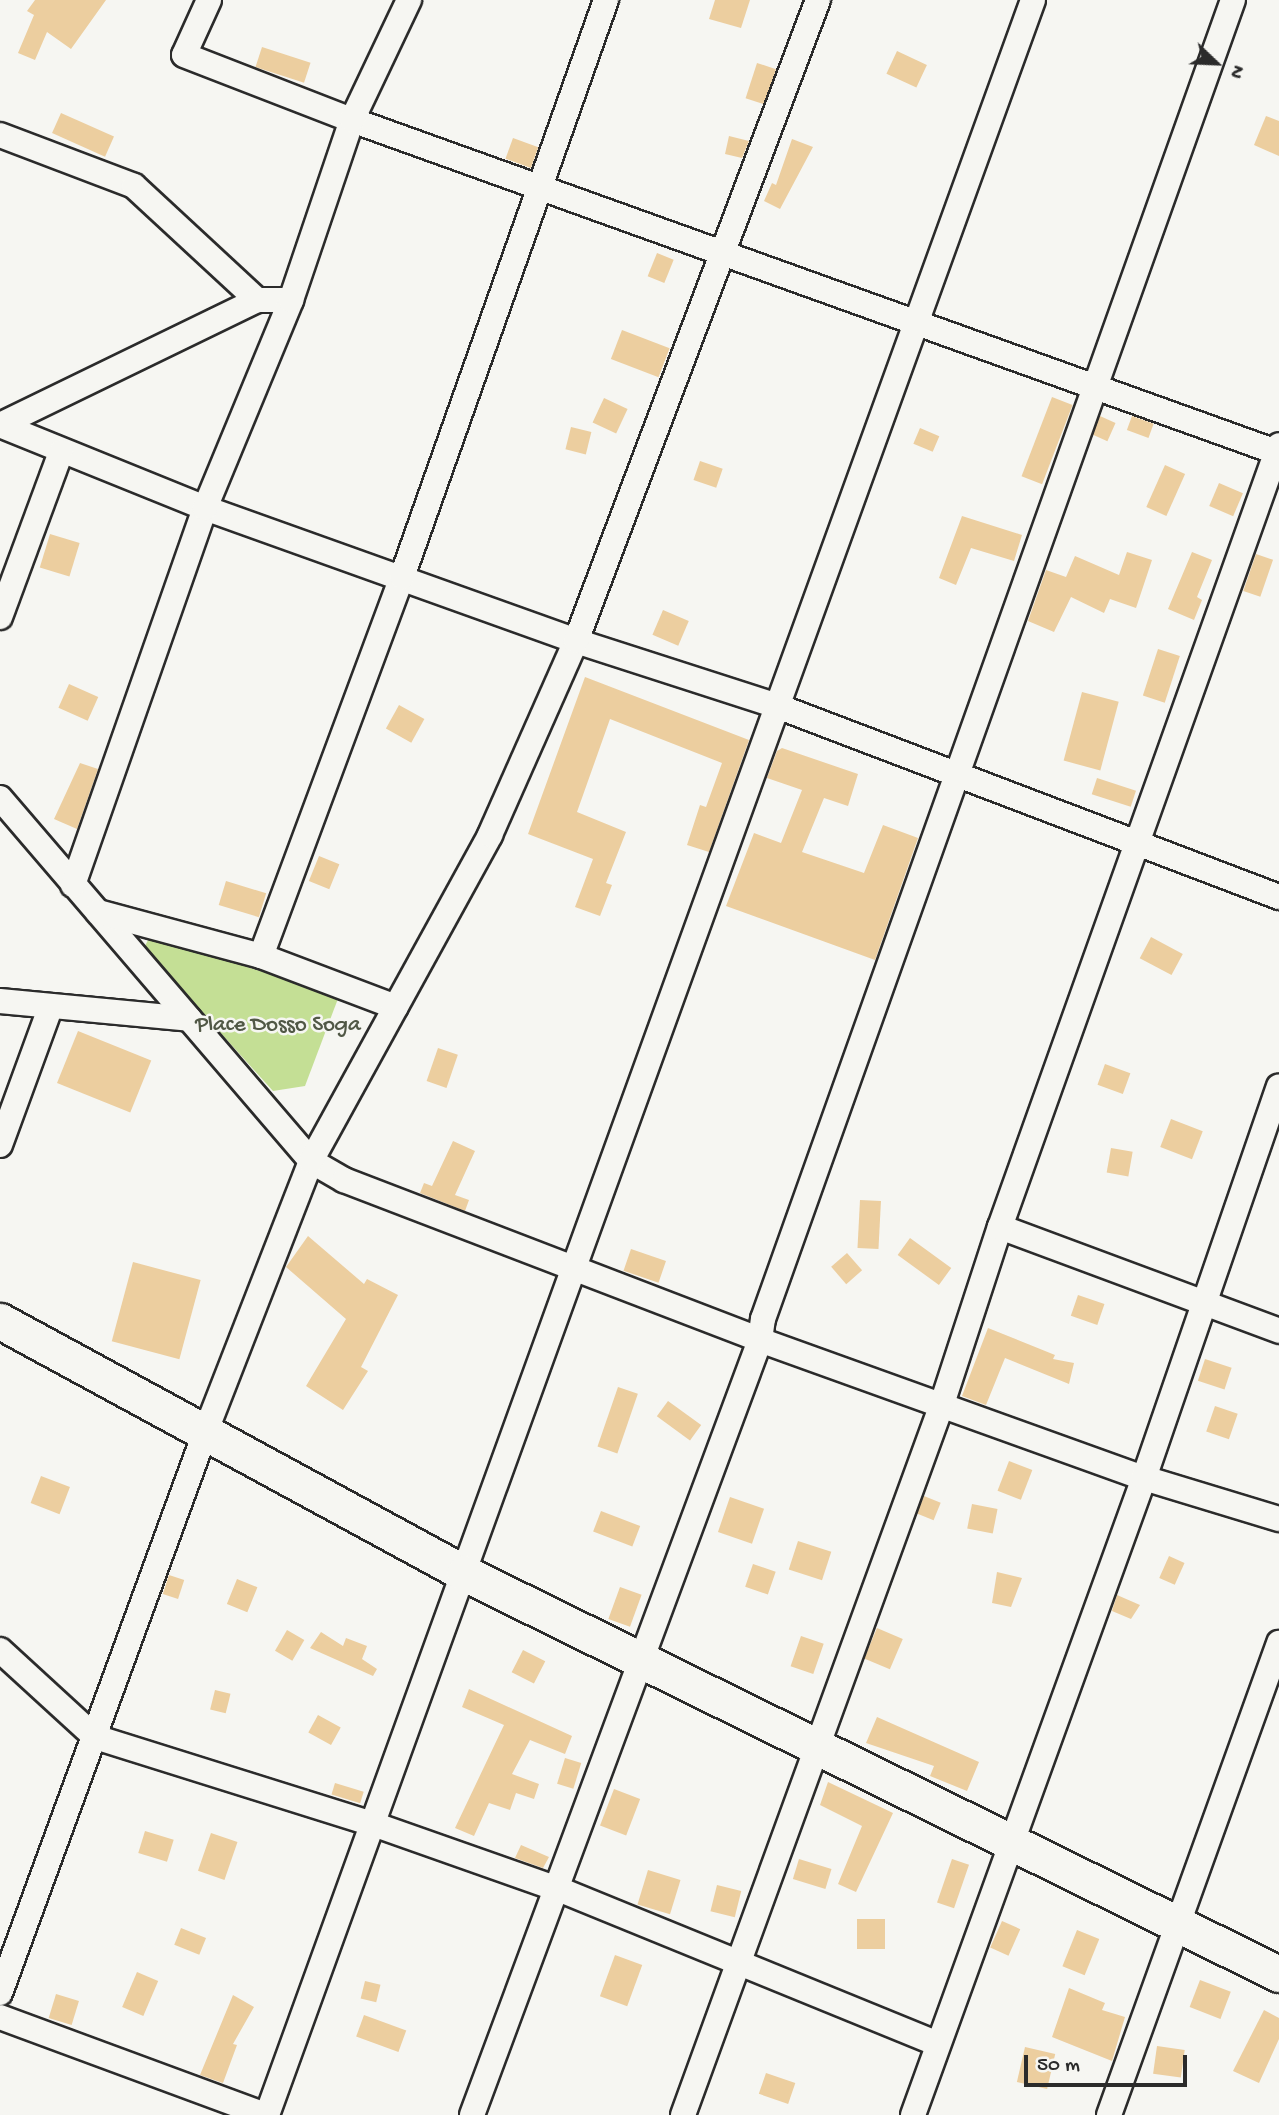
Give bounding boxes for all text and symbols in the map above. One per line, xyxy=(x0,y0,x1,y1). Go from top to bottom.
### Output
north arrow xyxy=(1181,28,1251,98)
text: N xyxy=(1223,61,1249,82)
park label: Place Dosso Soga xyxy=(195,1012,361,1040)
scale bar xyxy=(1027,2042,1190,2086)
text: 50 m xyxy=(1037,2054,1080,2079)

